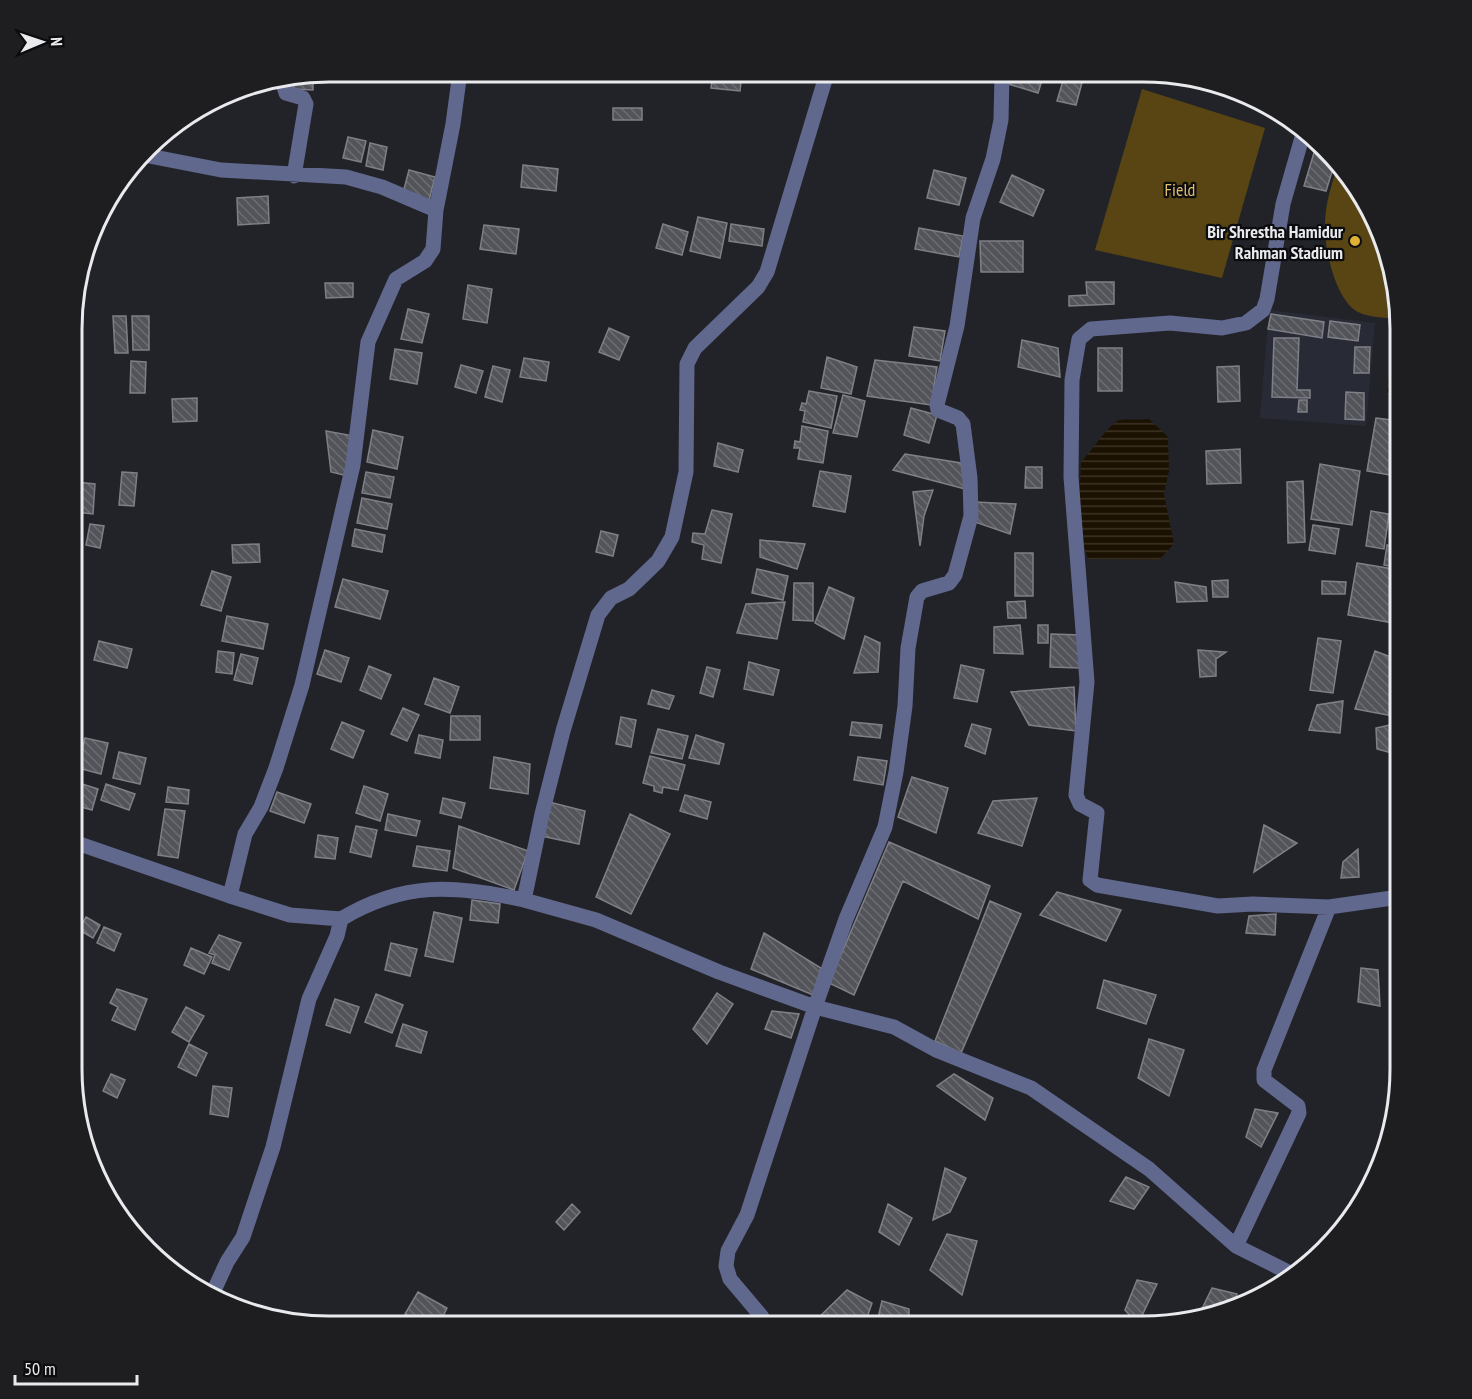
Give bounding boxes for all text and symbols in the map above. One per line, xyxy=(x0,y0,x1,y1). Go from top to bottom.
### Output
north arrow xyxy=(12,12,72,72)
text: N xyxy=(47,37,67,46)
park label: Field xyxy=(1165,178,1195,201)
place label: Bir Shrestha Hamidur Rahman Stadium xyxy=(1207,220,1344,264)
marker: Bir Shrestha Hamidur Rahman Stadium xyxy=(1348,234,1362,248)
scale bar xyxy=(15,1348,136,1386)
text: 50 m xyxy=(24,1357,56,1380)

